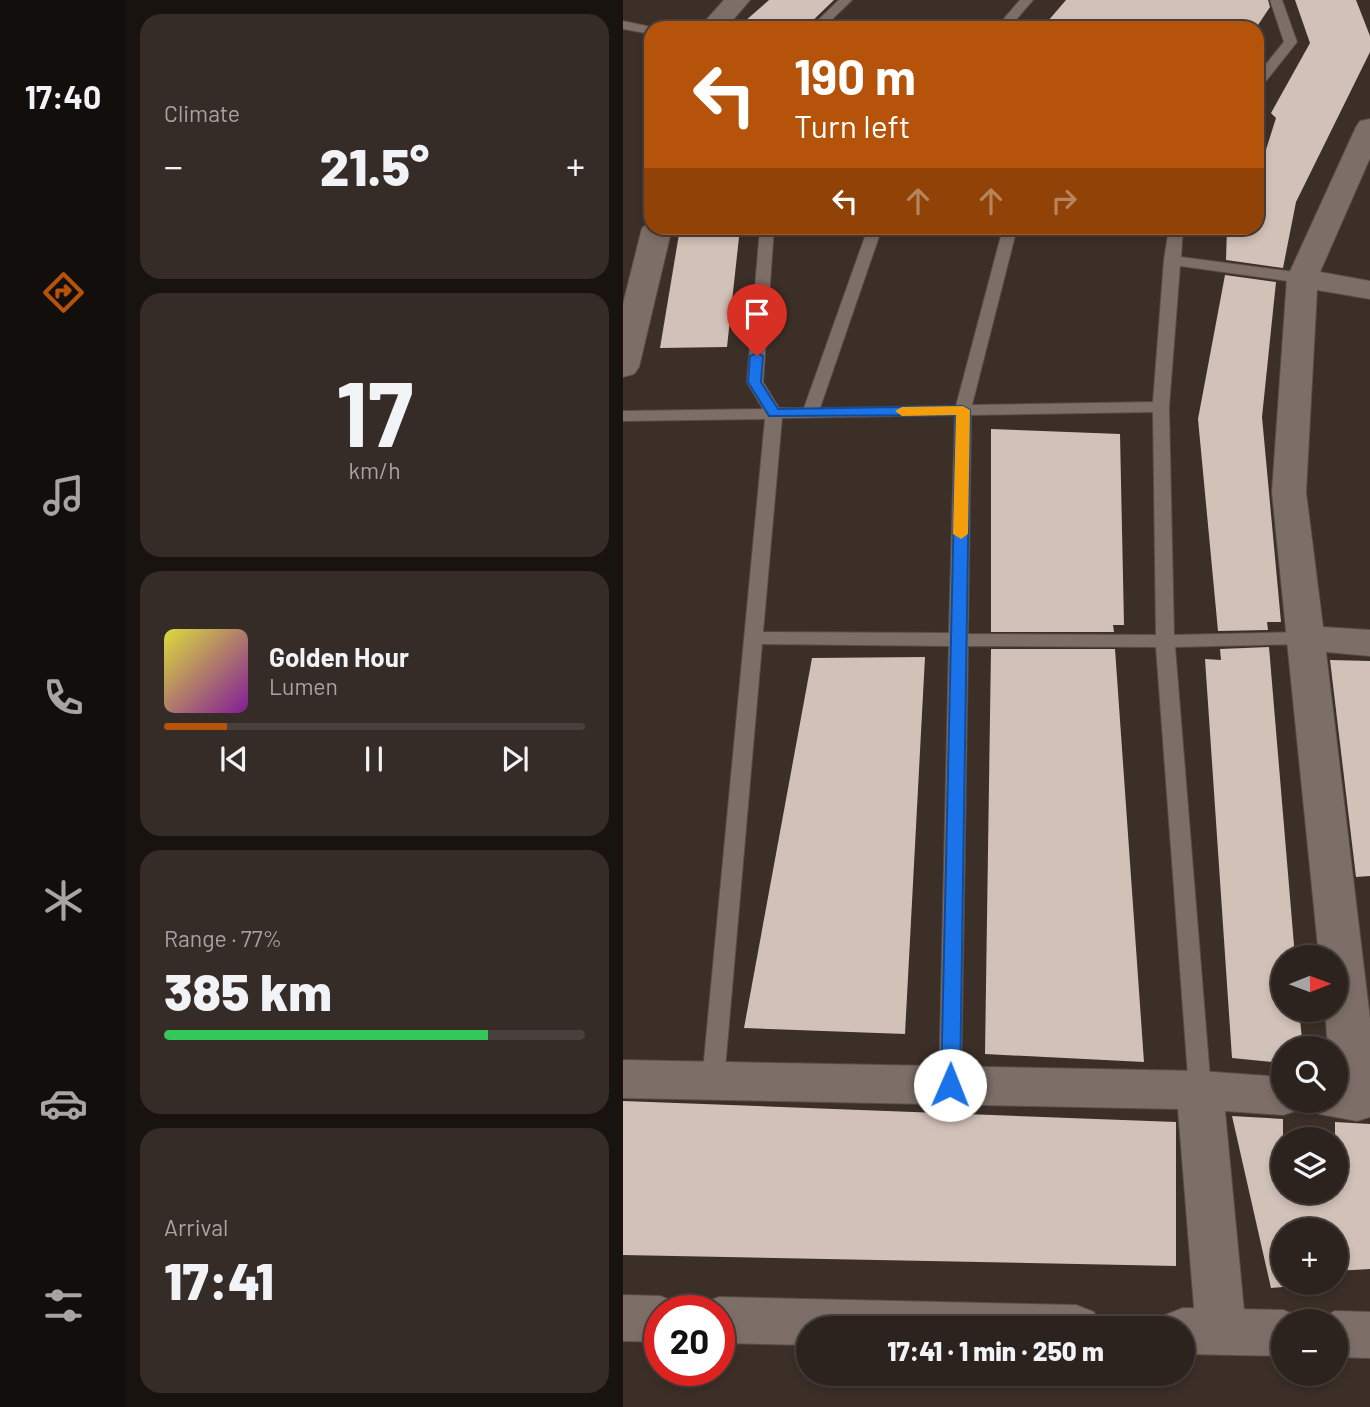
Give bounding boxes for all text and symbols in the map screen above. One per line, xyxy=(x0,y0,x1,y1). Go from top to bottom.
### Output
text: 190 m xyxy=(794,46,916,105)
icon: left xyxy=(679,49,770,140)
text: 17:40 xyxy=(25,77,101,115)
text: Climate xyxy=(164,99,240,127)
text: Turn left xyxy=(794,106,911,144)
text: 21.5° xyxy=(320,134,429,196)
text: − xyxy=(164,142,183,188)
text: + xyxy=(566,142,585,188)
icon: left xyxy=(826,182,864,220)
icon: ahead xyxy=(899,182,937,220)
icon: ahead xyxy=(972,182,1010,220)
icon: right xyxy=(1045,182,1083,220)
icon: directions xyxy=(39,268,88,317)
pin xyxy=(727,284,787,356)
icon: arrive xyxy=(738,295,776,333)
text: 17 xyxy=(336,356,413,465)
text: km/h xyxy=(348,456,401,484)
icon: music xyxy=(39,471,88,520)
text: Golden Hour xyxy=(269,641,409,672)
text: Lumen xyxy=(269,672,338,700)
icon: phone xyxy=(39,673,88,722)
icon: previous xyxy=(215,740,253,778)
icon: pause xyxy=(355,740,393,778)
icon: next xyxy=(496,740,534,778)
icon: climate xyxy=(39,876,88,925)
text: Range · 77% xyxy=(164,924,282,952)
north arrow xyxy=(1271,945,1347,1022)
map controls xyxy=(1271,945,1348,1386)
text: 385 km xyxy=(164,959,332,1021)
button: search xyxy=(1271,1036,1348,1113)
position arrow xyxy=(913,1048,987,1122)
icon: car xyxy=(39,1079,88,1128)
button: layers xyxy=(1271,1127,1348,1204)
text: Arrival xyxy=(164,1213,228,1241)
button: + xyxy=(1271,1218,1348,1295)
text: 17:41 xyxy=(164,1248,274,1310)
icon: filters xyxy=(39,1281,88,1330)
speed limit sign: 20 xyxy=(644,1295,735,1386)
button: − xyxy=(1271,1309,1348,1386)
text: 17:41 · 1 min · 250 m xyxy=(887,1335,1104,1366)

